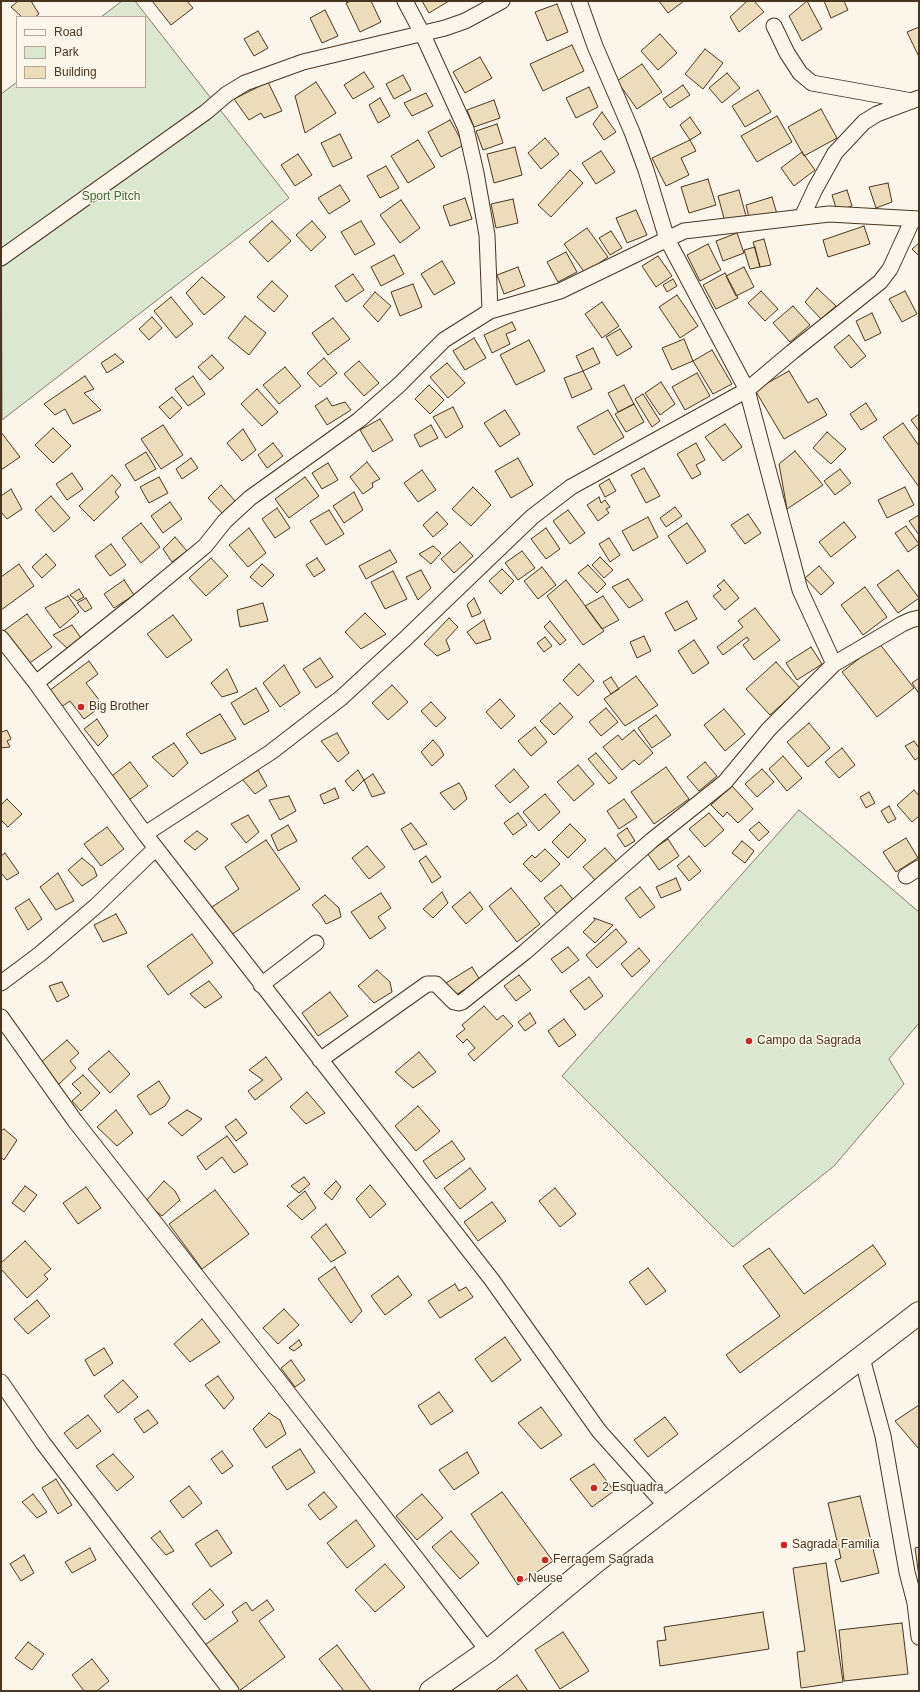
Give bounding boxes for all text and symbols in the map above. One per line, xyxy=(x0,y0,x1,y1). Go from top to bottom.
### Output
legend xyxy=(16,16,146,88)
text: Road xyxy=(54,25,83,39)
text: Park xyxy=(54,45,79,59)
text: Building xyxy=(54,65,97,79)
park label: Sport Pitch xyxy=(82,190,140,204)
place label: Big Brother xyxy=(89,700,149,714)
marker: Big Brother xyxy=(76,702,86,712)
place label: Campo da Sagrada xyxy=(757,1034,861,1048)
marker: Campo da Sagrada xyxy=(744,1036,754,1046)
place label: 2 Esquadra xyxy=(602,1481,663,1495)
marker: 2 Esquadra xyxy=(589,1483,599,1493)
place label: Sagrada Familia xyxy=(792,1538,879,1552)
marker: Sagrada Familia xyxy=(779,1540,789,1550)
place label: Ferragem Sagrada xyxy=(553,1553,654,1567)
marker: Ferragem Sagrada xyxy=(540,1555,550,1565)
place label: Neuse xyxy=(528,1572,563,1586)
marker: Neuse xyxy=(515,1574,525,1584)

